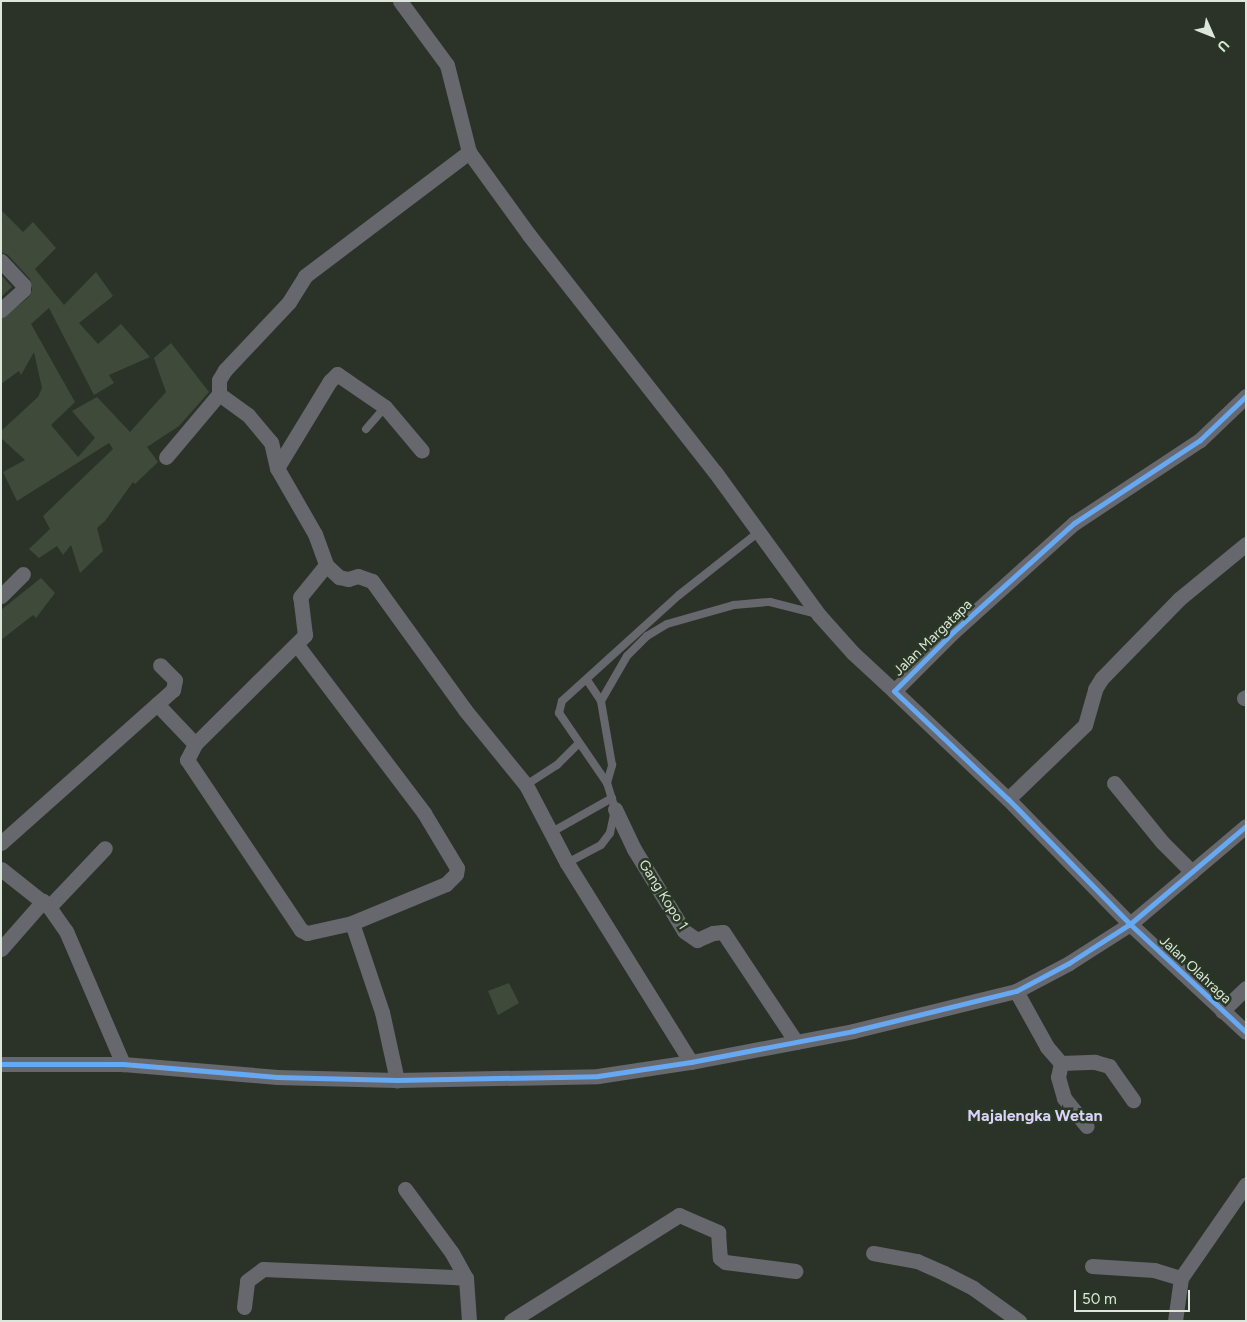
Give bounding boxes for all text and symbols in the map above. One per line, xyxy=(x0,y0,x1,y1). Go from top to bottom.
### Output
north arrow xyxy=(1187,10,1237,60)
text: U xyxy=(1214,36,1233,55)
street label: Jalan Margatapa xyxy=(890,596,976,680)
street label: Gang Kopo 1 xyxy=(635,857,691,933)
street label: Jalan Olahraga xyxy=(1156,932,1234,1008)
district label: Majalengka Wetan xyxy=(967,1106,1103,1126)
scale bar xyxy=(1077,1280,1193,1312)
text: 50 m xyxy=(1082,1290,1117,1308)

